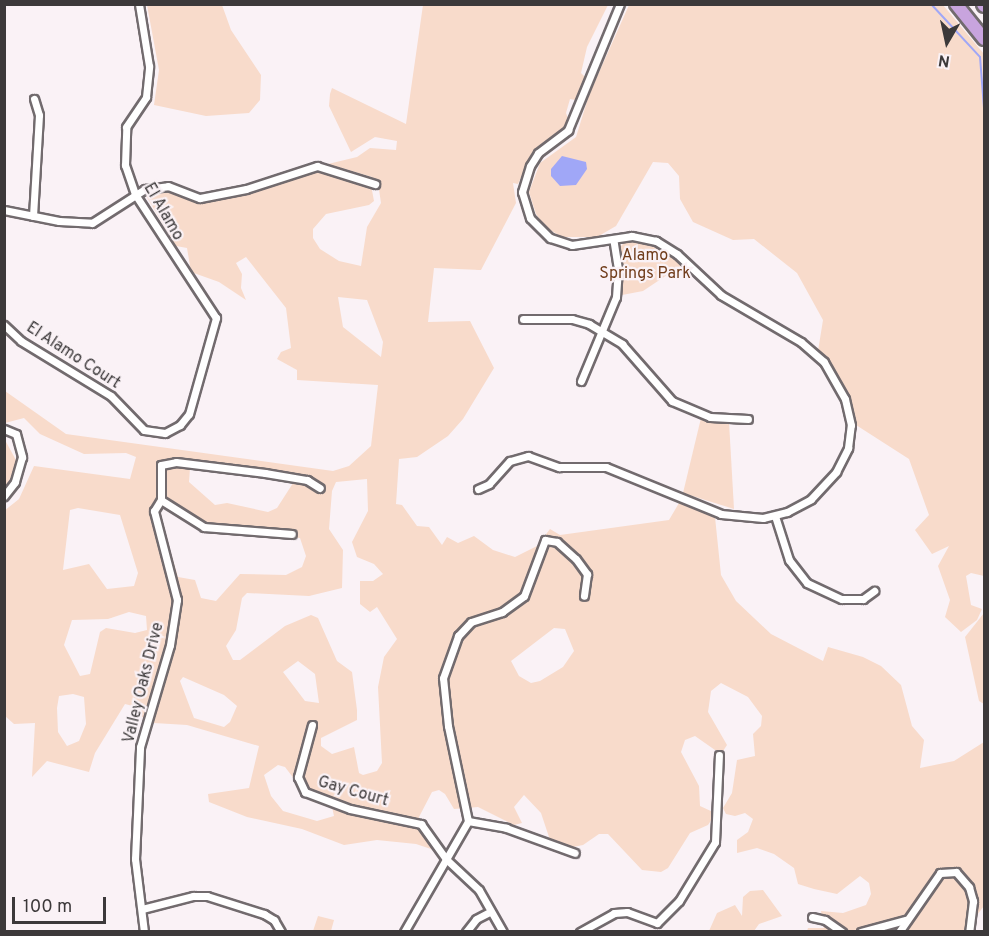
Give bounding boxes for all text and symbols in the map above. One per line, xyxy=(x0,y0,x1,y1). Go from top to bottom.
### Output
north arrow xyxy=(917,12,977,72)
text: N xyxy=(937,49,951,71)
street label: El Alamo xyxy=(139,180,187,244)
park label: Alamo Springs Park xyxy=(599,246,691,284)
street label: El Alamo Court xyxy=(22,318,124,394)
street label: Valley Oaks Drive xyxy=(120,621,168,745)
street label: Gay Court xyxy=(315,773,391,811)
scale bar xyxy=(15,885,110,923)
text: 100 m xyxy=(23,896,72,919)

